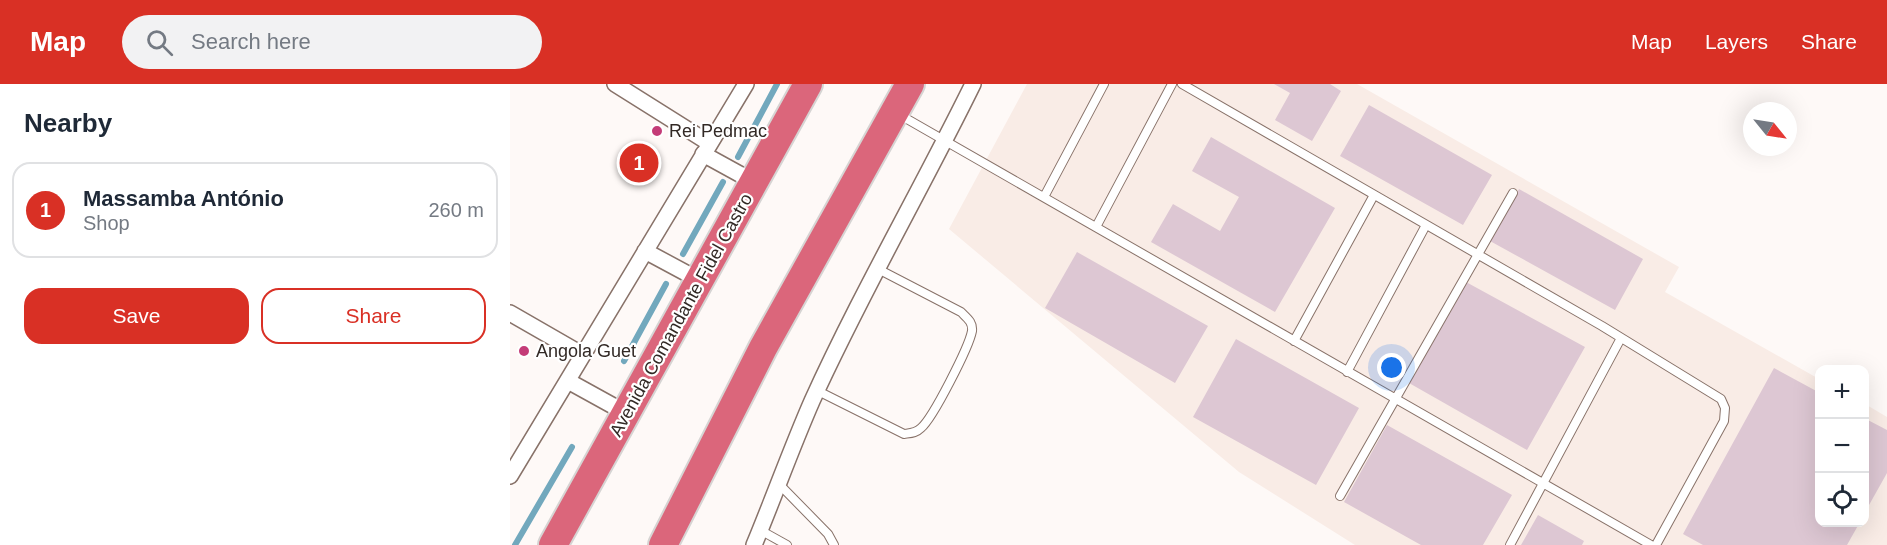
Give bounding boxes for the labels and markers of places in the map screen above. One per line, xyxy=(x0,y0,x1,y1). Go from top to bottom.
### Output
place label: Rei Pedmac xyxy=(669,121,767,141)
marker: Rei Pedmac xyxy=(650,124,664,138)
pin: 1 xyxy=(620,140,658,185)
place label: Angola Guet xyxy=(536,341,636,361)
marker: Angola Guet xyxy=(517,344,531,358)

